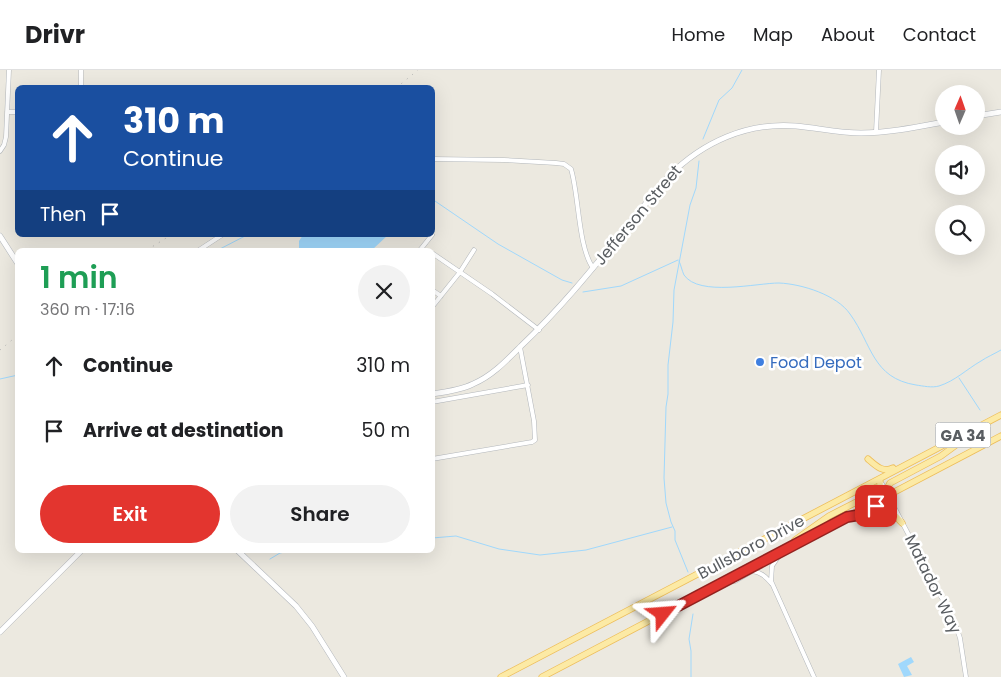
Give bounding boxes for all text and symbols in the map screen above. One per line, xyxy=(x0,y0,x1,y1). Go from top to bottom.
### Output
text: Drivr xyxy=(25,18,85,51)
text: Home xyxy=(671,22,725,47)
text: Map xyxy=(753,22,793,47)
text: About xyxy=(821,22,875,47)
text: Contact xyxy=(903,22,976,47)
north arrow xyxy=(935,85,985,135)
map controls xyxy=(935,85,985,255)
text: 310 m xyxy=(123,96,225,145)
icon: ahead xyxy=(40,105,105,170)
text: Continue xyxy=(123,143,223,174)
button: sound xyxy=(935,145,985,195)
street label: Jefferson Street xyxy=(589,160,687,270)
icon: arrive xyxy=(96,200,124,228)
text: Then xyxy=(40,201,86,228)
button: search xyxy=(935,205,985,255)
text: 1 min xyxy=(40,256,118,299)
button: close xyxy=(358,265,410,317)
text: 360 m · 17:16 xyxy=(40,298,135,321)
place label: Food Depot xyxy=(770,351,862,374)
icon: ahead xyxy=(40,352,68,380)
text: Continue xyxy=(83,352,173,379)
text: 310 m xyxy=(356,352,410,379)
marker: Food Depot xyxy=(754,356,766,368)
icon: arrive xyxy=(40,417,68,445)
text: Arrive at destination xyxy=(83,417,284,444)
text: 50 m xyxy=(361,417,410,444)
road number: GA 34 xyxy=(936,422,990,448)
button: Exit xyxy=(40,485,220,543)
button: Share xyxy=(230,485,410,543)
pin xyxy=(855,485,897,527)
icon: arrive xyxy=(862,492,890,520)
street label: Bullsboro Drive xyxy=(694,509,809,585)
street label: Matador Way xyxy=(899,530,967,638)
position arrow xyxy=(636,587,688,639)

